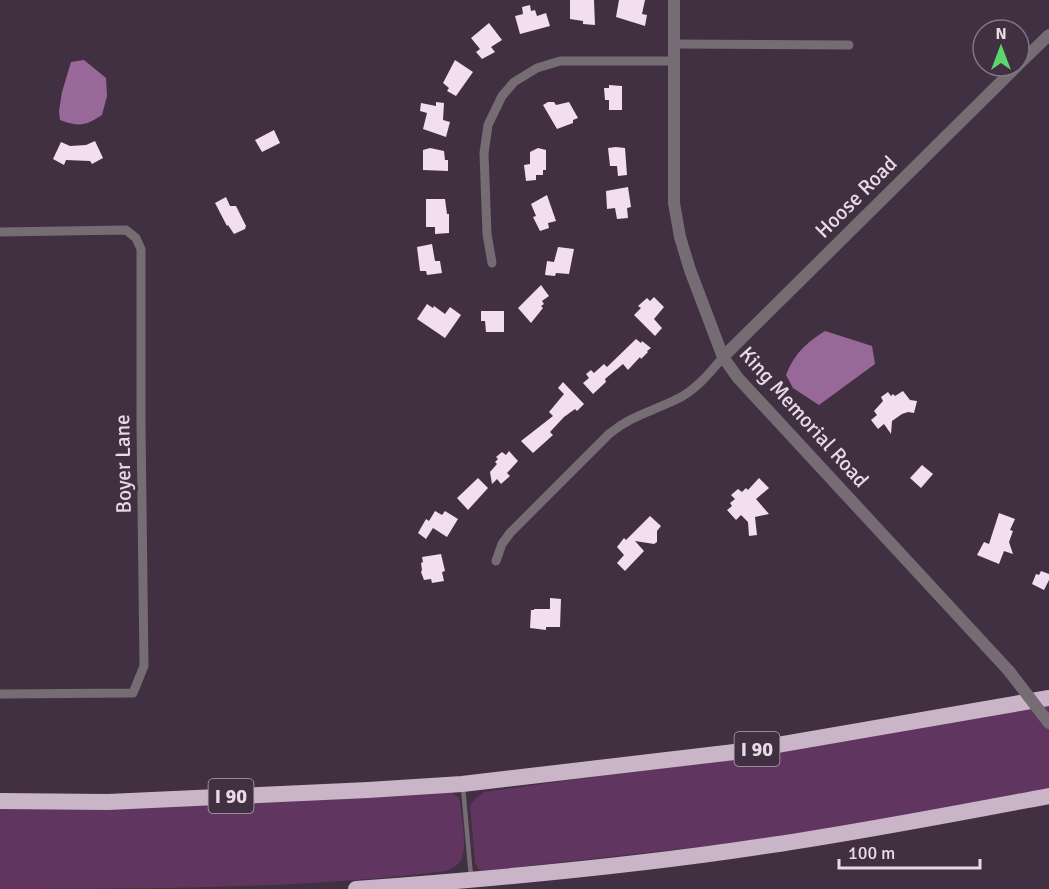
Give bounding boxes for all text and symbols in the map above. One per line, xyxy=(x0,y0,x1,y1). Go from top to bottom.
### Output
north arrow xyxy=(971,18,1031,78)
text: N xyxy=(995,24,1007,44)
street label: Hoose Road xyxy=(810,151,902,243)
street label: King Memorial Road xyxy=(734,341,874,493)
street label: Boyer Lane xyxy=(109,414,137,514)
road number: I 90 xyxy=(734,732,780,766)
road number: I 90 xyxy=(208,779,254,813)
scale bar xyxy=(839,832,980,870)
text: 100 m xyxy=(848,842,895,864)

